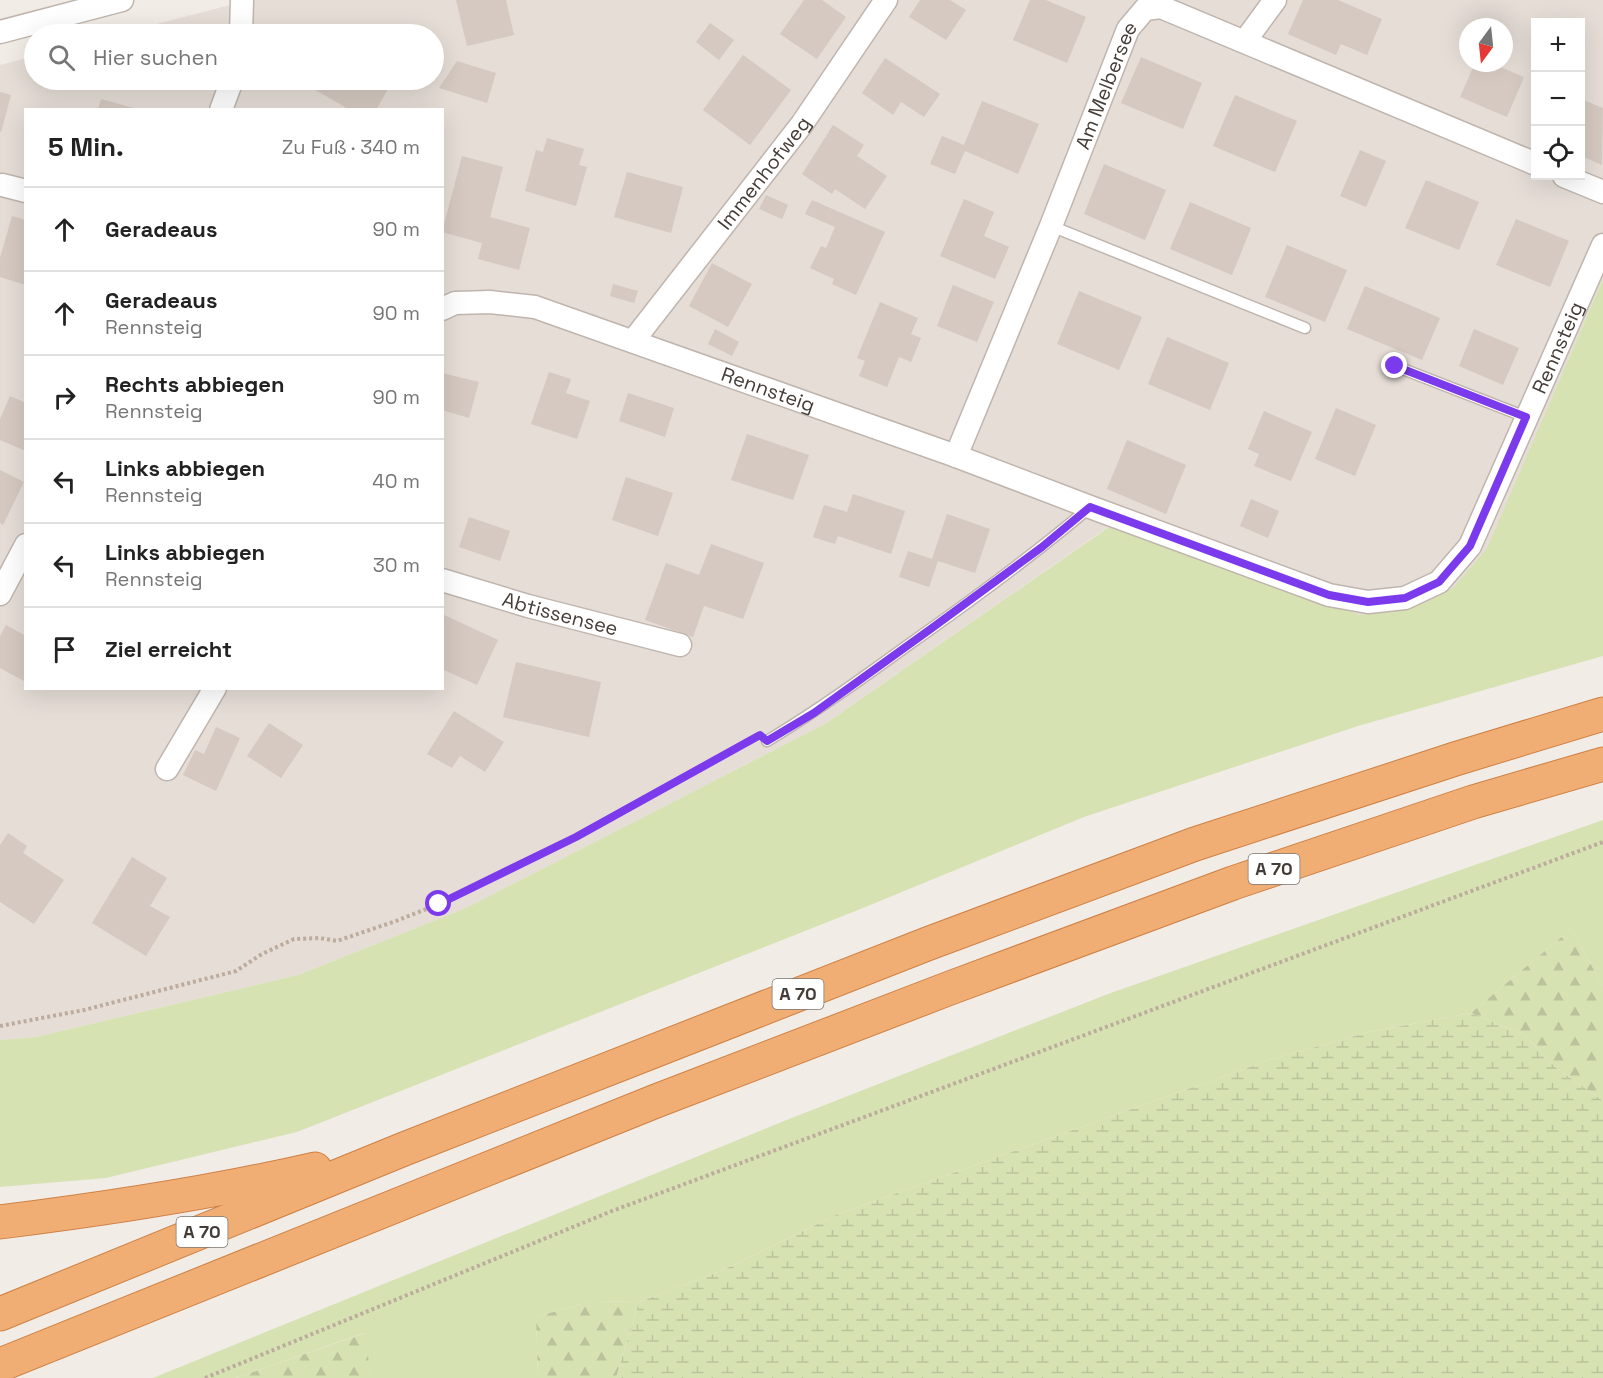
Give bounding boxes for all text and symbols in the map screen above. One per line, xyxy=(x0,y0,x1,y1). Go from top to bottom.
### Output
street label: Am Melbersee xyxy=(1069,15,1143,153)
north arrow xyxy=(1459,18,1513,72)
map controls xyxy=(1531,18,1585,180)
button: + xyxy=(1531,18,1585,72)
search box xyxy=(24,24,444,90)
icon: search xyxy=(45,41,78,74)
text: Hier suchen xyxy=(93,43,218,71)
button: − xyxy=(1531,72,1585,126)
street label: Immenhofweg xyxy=(712,111,816,235)
button: locate xyxy=(1531,126,1585,180)
text: 5 Min. xyxy=(48,130,124,164)
text: Zu Fuß · 340 m xyxy=(282,134,420,160)
icon: ahead xyxy=(48,213,81,246)
text: Geradeaus xyxy=(105,215,217,243)
text: 90 m xyxy=(373,216,420,242)
text: Geradeaus xyxy=(105,286,217,314)
icon: ahead xyxy=(48,297,81,330)
street label: Rennsteig xyxy=(1526,298,1589,398)
text: 90 m xyxy=(373,300,420,326)
text: Rennsteig xyxy=(105,314,203,340)
route end xyxy=(1381,352,1407,378)
street label: Rennsteig xyxy=(718,361,819,418)
text: Rechts abbiegen xyxy=(105,370,285,398)
icon: right xyxy=(48,381,81,414)
text: 90 m xyxy=(373,384,420,410)
text: Rennsteig xyxy=(105,398,203,424)
text: Links abbiegen xyxy=(105,454,265,482)
icon: left xyxy=(48,465,81,498)
text: 40 m xyxy=(372,468,420,494)
text: Rennsteig xyxy=(105,482,203,508)
text: Links abbiegen xyxy=(105,538,265,566)
icon: left xyxy=(48,549,81,582)
text: 30 m xyxy=(373,552,420,578)
text: Rennsteig xyxy=(105,566,203,592)
street label: Abtissensee xyxy=(499,586,621,642)
icon: arrive xyxy=(48,633,81,666)
text: Ziel erreicht xyxy=(105,635,232,663)
road number: A 70 xyxy=(1248,854,1300,884)
route start xyxy=(425,890,451,916)
road number: A 70 xyxy=(772,979,824,1009)
road number: A 70 xyxy=(176,1217,228,1247)

